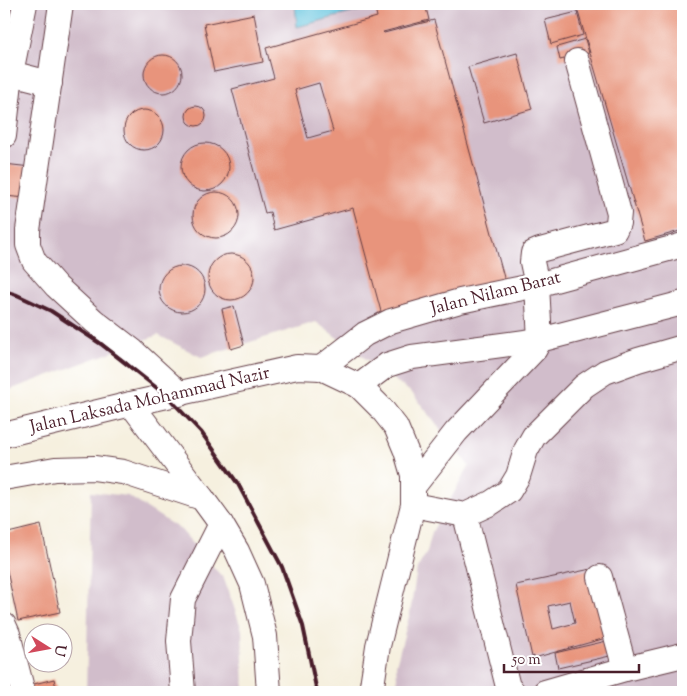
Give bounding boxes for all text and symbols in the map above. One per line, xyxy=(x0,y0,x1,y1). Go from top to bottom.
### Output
street label: Jalan Nilam Barat xyxy=(427,265,564,323)
street label: Jalan Laksada Mohammad Nazir xyxy=(26,361,273,442)
north arrow xyxy=(22,624,72,674)
scale bar xyxy=(504,641,640,673)
text: U xyxy=(48,643,70,658)
text: 50 m xyxy=(511,650,541,671)

